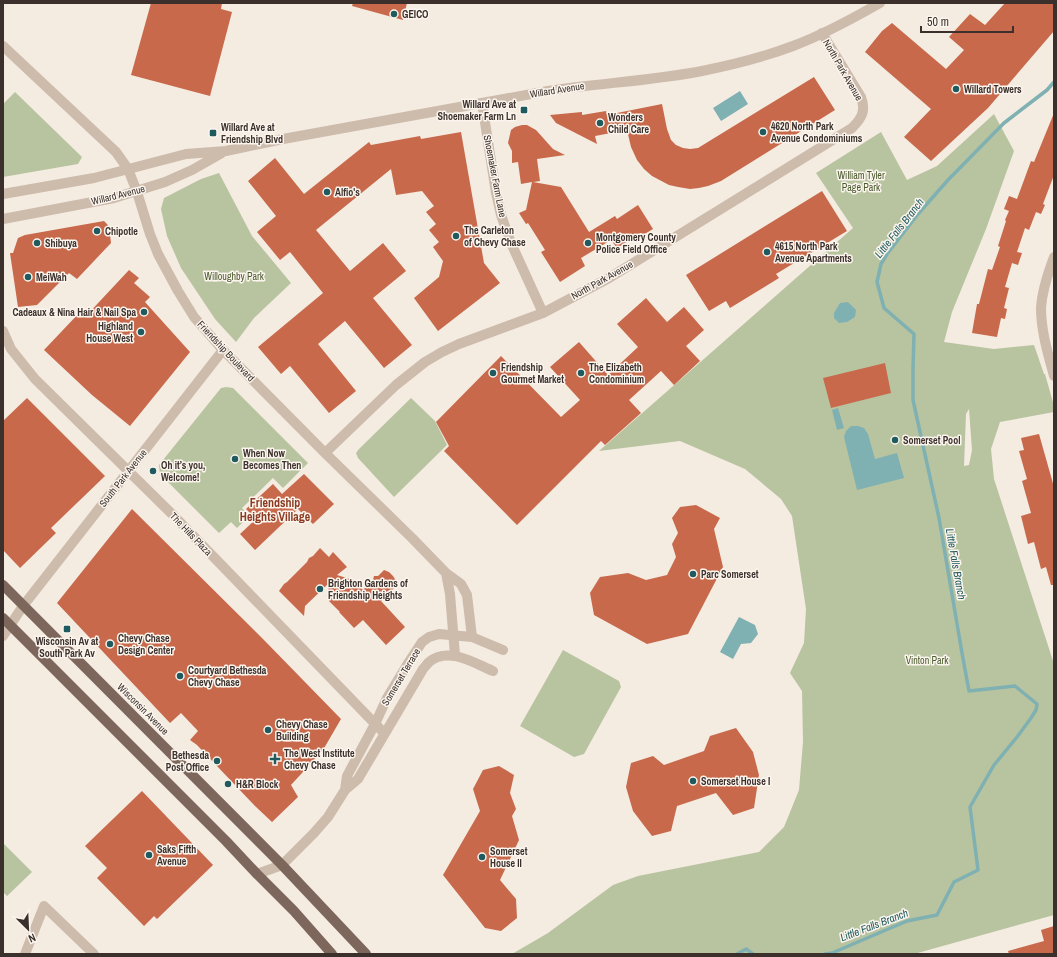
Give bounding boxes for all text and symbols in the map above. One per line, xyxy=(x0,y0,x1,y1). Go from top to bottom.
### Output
place label: GEICO xyxy=(402,8,429,21)
scale bar xyxy=(921,8,1013,34)
marker: GEICO xyxy=(389,9,399,19)
text: 50 m xyxy=(927,14,949,30)
street label: North Park Avenue xyxy=(820,37,866,103)
street label: Willard Avenue xyxy=(529,79,586,101)
place label: Willard Towers xyxy=(964,83,1022,96)
marker: Willard Towers xyxy=(951,84,961,94)
place label: Willard Ave at Shoemaker Farm Ln xyxy=(438,98,516,123)
marker: Willard Ave at Shoemaker Farm Ln xyxy=(519,105,529,115)
place label: Wonders Child Care xyxy=(608,111,649,136)
marker: Wonders Child Care xyxy=(595,118,605,128)
place label: 4620 North Park Avenue Condominiums xyxy=(771,120,863,145)
place label: Willard Ave at Friendship Blvd xyxy=(221,121,283,146)
marker: 4620 North Park Avenue Condominiums xyxy=(758,127,768,137)
marker: Willard Ave at Friendship Blvd xyxy=(208,128,218,138)
street label: Shoemaker Farm Lane xyxy=(481,134,509,219)
park label: William Tyler Page Park xyxy=(837,169,885,194)
street label: Willard Avenue xyxy=(90,182,147,208)
place label: Alfio's xyxy=(335,186,360,199)
marker: Alfio's xyxy=(322,187,332,197)
water label: Little Falls Branch xyxy=(871,195,927,261)
place label: The Carleton of Chevy Chase xyxy=(464,224,526,249)
place label: Chipotle xyxy=(105,225,138,238)
marker: Chipotle xyxy=(92,226,102,236)
marker: The Carleton of Chevy Chase xyxy=(451,231,461,241)
place label: Montgomery County Police Field Office xyxy=(596,231,676,256)
place label: Shibuya xyxy=(45,237,77,250)
marker: Shibuya xyxy=(32,238,42,248)
marker: Montgomery County Police Field Office xyxy=(583,238,593,248)
place label: 4615 North Park Avenue Apartments xyxy=(775,240,852,265)
marker: 4615 North Park Avenue Apartments xyxy=(762,247,772,257)
street label: North Park Avenue xyxy=(569,257,636,302)
park label: Willoughby Park xyxy=(204,270,265,283)
place label: MeiWah xyxy=(36,271,67,284)
marker: MeiWah xyxy=(23,272,33,282)
place label: Cadeaux & Nina Hair & Nail Spa xyxy=(13,306,136,319)
marker: Cadeaux & Nina Hair & Nail Spa xyxy=(139,307,149,317)
street label: Friendship Boulevard xyxy=(195,318,257,384)
place label: Highland House West xyxy=(86,320,133,345)
marker: Highland House West xyxy=(136,327,146,337)
place label: Friendship Gourmet Market xyxy=(501,361,564,386)
place label: The Elizabeth Condominium xyxy=(589,361,644,386)
marker: Friendship Gourmet Market xyxy=(488,368,498,378)
marker: The Elizabeth Condominium xyxy=(576,368,586,378)
place label: Somerset Pool xyxy=(903,434,960,447)
marker: Somerset Pool xyxy=(890,435,900,445)
street label: South Park Avenue xyxy=(96,446,150,510)
place label: When Now Becomes Then xyxy=(243,447,301,472)
marker: When Now Becomes Then xyxy=(230,454,240,464)
place label: Oh it’s you, Welcome! xyxy=(161,459,205,484)
marker: Oh it’s you, Welcome! xyxy=(148,466,158,476)
district label: Friendship Heights Village xyxy=(240,495,311,525)
street label: The Hills Plaza xyxy=(167,510,215,559)
water label: Little Falls Branch xyxy=(943,527,969,601)
place label: Parc Somerset xyxy=(701,568,759,581)
marker: Parc Somerset xyxy=(688,569,698,579)
place label: Brighton Gardens of Friendship Heights xyxy=(328,577,408,602)
marker: Brighton Gardens of Friendship Heights xyxy=(315,584,325,594)
marker: Wisconsin Av at South Park Av xyxy=(62,624,72,634)
place label: Chevy Chase Design Center xyxy=(118,632,174,657)
place label: Wisconsin Av at South Park Av xyxy=(36,635,99,660)
marker: Chevy Chase Design Center xyxy=(105,639,115,649)
street label: Somerset Terrace xyxy=(379,646,423,708)
park label: Vinton Park xyxy=(906,654,949,667)
place label: Courtyard Bethesda Chevy Chase xyxy=(188,664,267,689)
marker: Courtyard Bethesda Chevy Chase xyxy=(175,671,185,681)
street label: Wisconsin Avenue xyxy=(114,680,172,738)
place label: Chevy Chase Building xyxy=(276,718,328,743)
marker: Chevy Chase Building xyxy=(263,725,273,735)
place label: The West Institute Chevy Chase xyxy=(284,747,355,772)
place label: Bethesda Post Office xyxy=(166,749,209,774)
marker: The West Institute Chevy Chase xyxy=(269,753,281,765)
marker: Bethesda Post Office xyxy=(212,756,222,766)
place label: Somerset House I xyxy=(701,775,770,788)
marker: Somerset House I xyxy=(688,776,698,786)
place label: H&R Block xyxy=(236,778,279,791)
marker: H&R Block xyxy=(223,779,233,789)
place label: Saks Fifth Avenue xyxy=(157,843,196,868)
place label: Somerset House II xyxy=(490,845,528,870)
marker: Saks Fifth Avenue xyxy=(144,850,154,860)
marker: Somerset House II xyxy=(477,852,487,862)
water label: Little Falls Branch xyxy=(838,906,910,944)
north arrow xyxy=(8,909,48,949)
text: N xyxy=(26,930,38,946)

